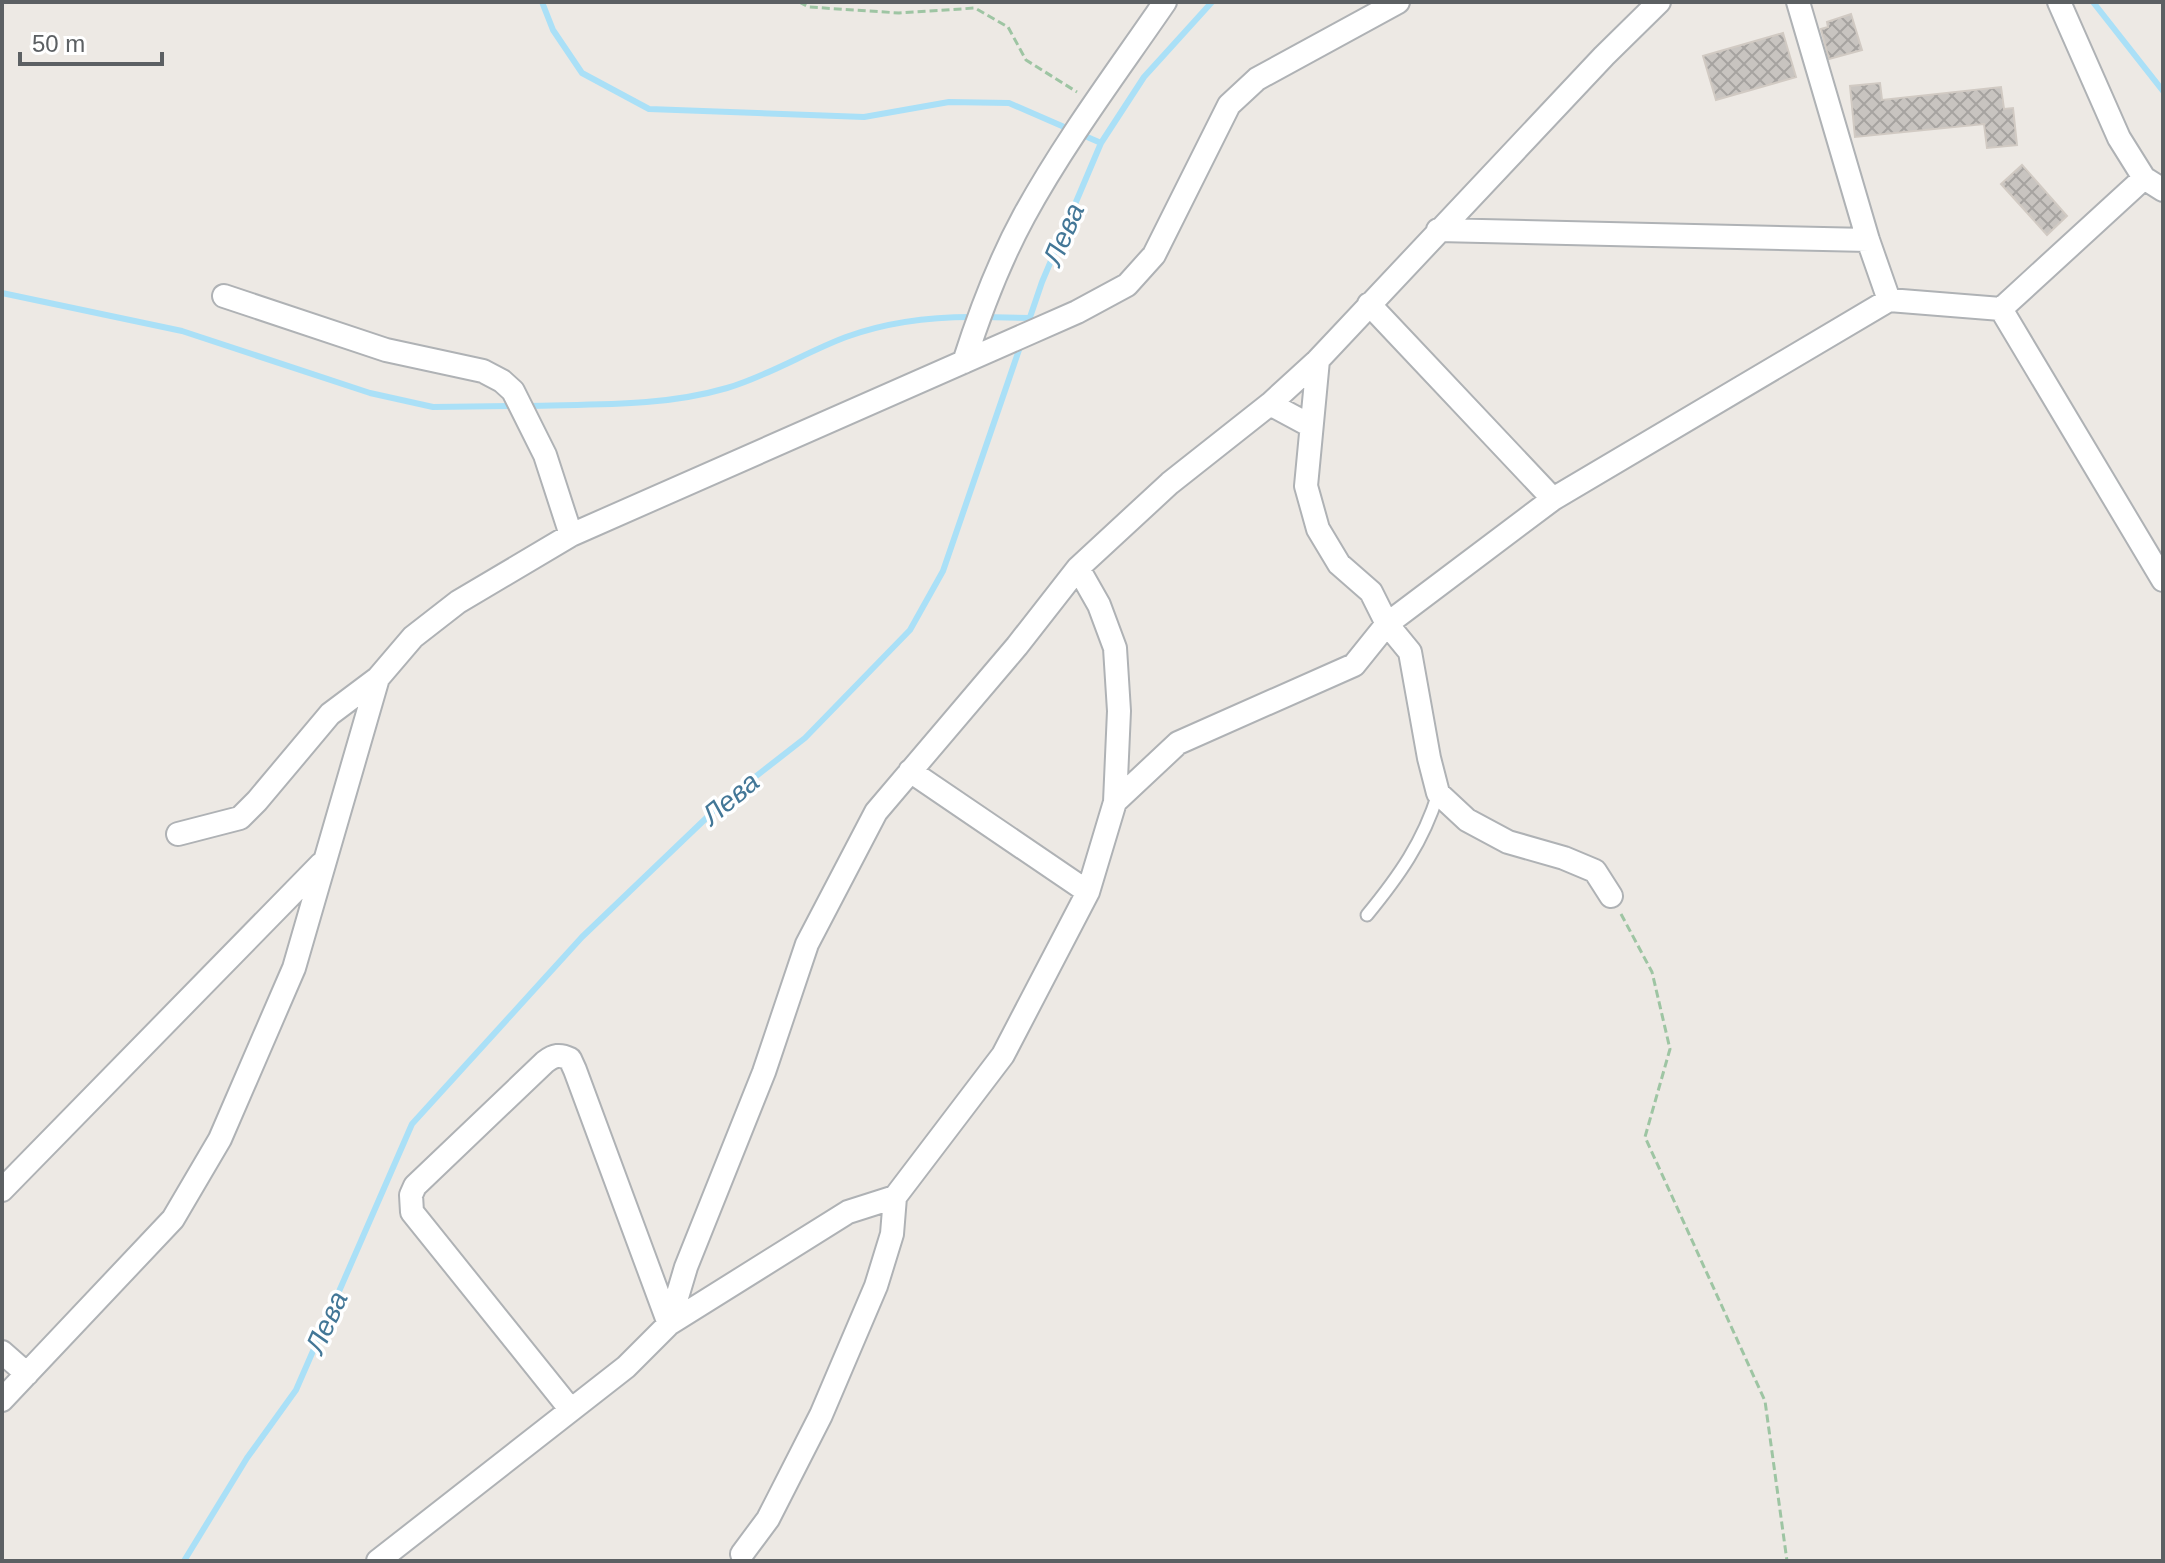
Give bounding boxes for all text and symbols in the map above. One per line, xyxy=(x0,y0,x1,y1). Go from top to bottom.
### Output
scale bar xyxy=(20,16,162,66)
text: 50 m xyxy=(32,30,85,57)
water label: Лева xyxy=(1036,199,1090,272)
water label: Лева xyxy=(694,766,765,832)
water label: Лева xyxy=(298,1287,354,1360)

